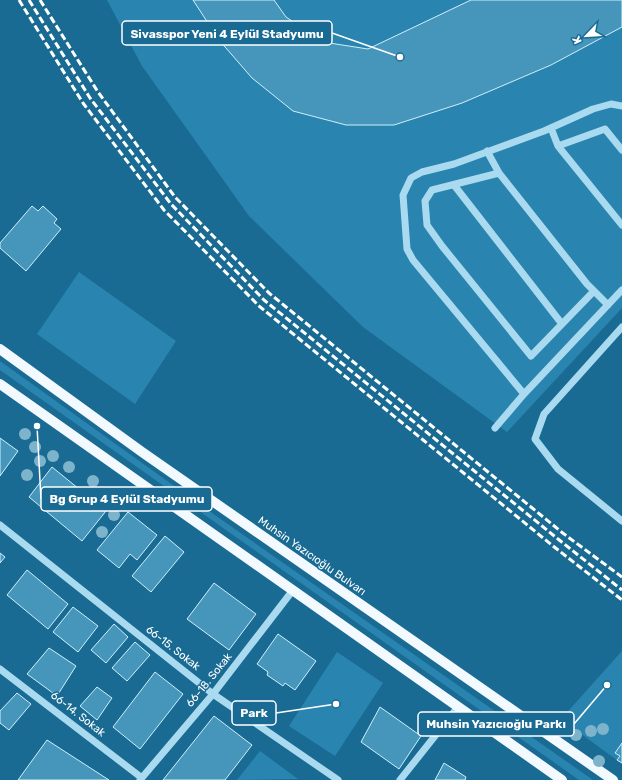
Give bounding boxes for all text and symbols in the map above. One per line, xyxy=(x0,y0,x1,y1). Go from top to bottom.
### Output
north arrow xyxy=(566,16,606,56)
callout: Sivasspor Yeni 4 Eylül Stadyumu xyxy=(122,21,332,45)
text: Sivasspor Yeni 4 Eylül Stadyumu xyxy=(130,27,324,41)
text: K xyxy=(570,33,585,46)
callout: Bg Grup 4 Eylül Stadyumu xyxy=(41,487,212,511)
text: Bg Grup 4 Eylül Stadyumu xyxy=(50,492,204,506)
street label: Muhsin Yazıcıoğlu Bulvarı xyxy=(256,514,368,598)
street label: 66-15. Sokak xyxy=(143,623,203,673)
street label: 66-18. Sokak xyxy=(183,650,235,710)
street label: 66-14. Sokak xyxy=(48,689,108,739)
callout: Park xyxy=(232,701,276,725)
text: Park xyxy=(240,706,268,720)
callout: Muhsin Yazıcıoğlu Parkı xyxy=(418,712,574,736)
text: Muhsin Yazıcıoğlu Parkı xyxy=(426,717,566,731)

